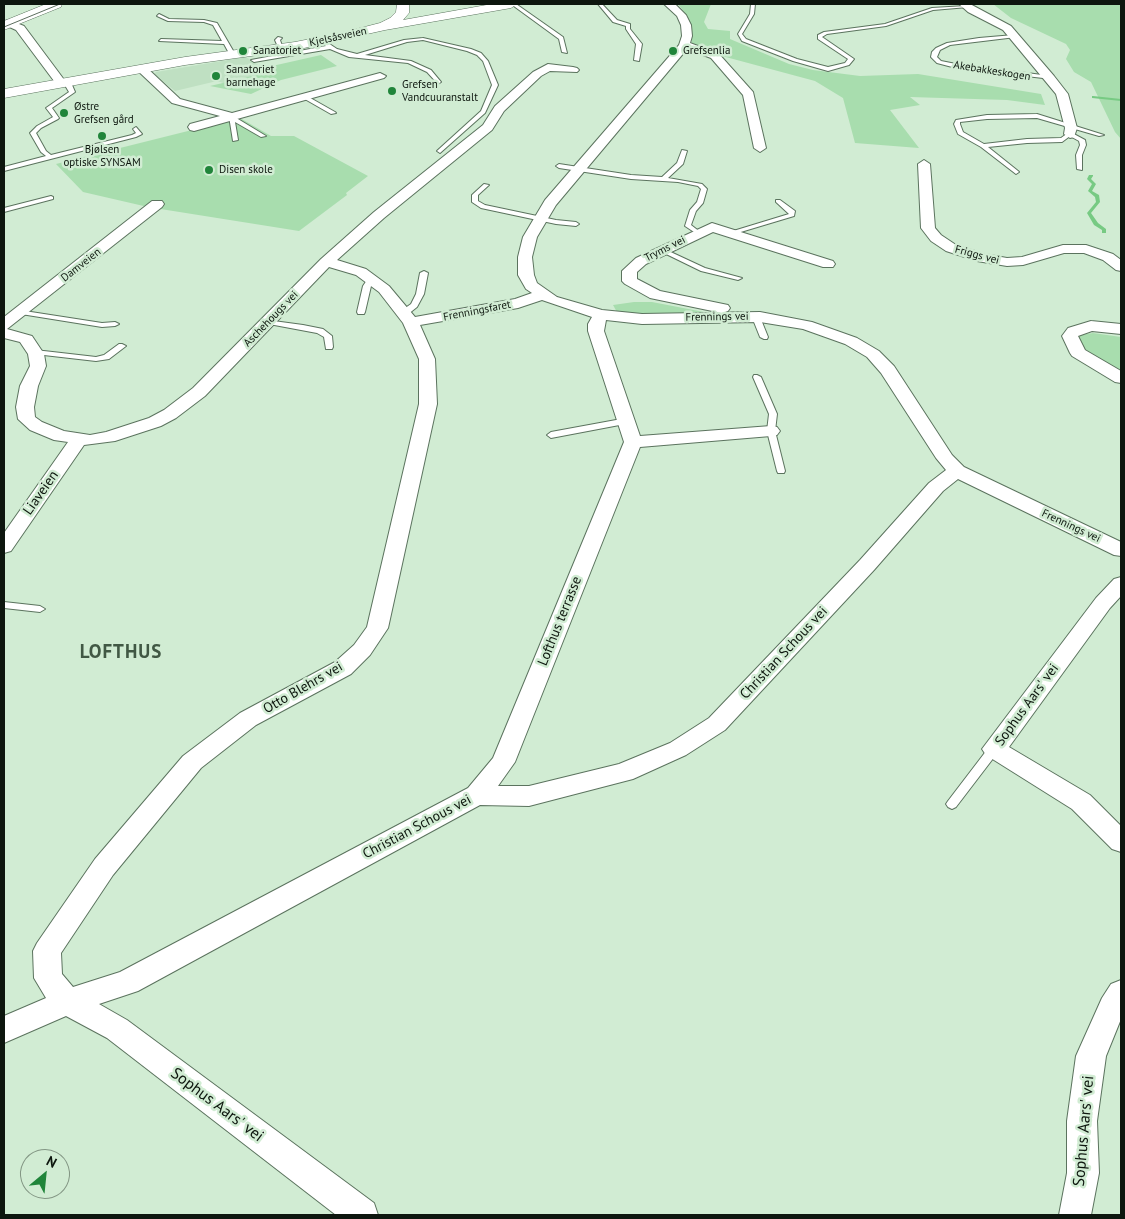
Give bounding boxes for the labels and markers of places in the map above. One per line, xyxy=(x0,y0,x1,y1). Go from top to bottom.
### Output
place label: Sanatoriet xyxy=(253,44,301,58)
place label: Grefsenlia xyxy=(683,44,730,58)
marker: Sanatoriet xyxy=(237,45,249,57)
marker: Grefsenlia xyxy=(667,45,679,57)
place label: Sanatoriet barnehage xyxy=(226,63,276,89)
marker: Sanatoriet barnehage xyxy=(210,70,222,82)
place label: Grefsen Vandcuuranstalt xyxy=(402,78,478,104)
marker: Grefsen Vandcuuranstalt xyxy=(386,85,398,97)
place label: Østre Grefsen gård xyxy=(74,100,134,126)
marker: Østre Grefsen gård xyxy=(58,107,70,119)
marker: Bjølsen optiske SYNSAM xyxy=(96,130,108,142)
place label: Bjølsen optiske SYNSAM xyxy=(63,143,141,169)
place label: Disen skole xyxy=(219,163,273,177)
marker: Disen skole xyxy=(203,164,215,176)

